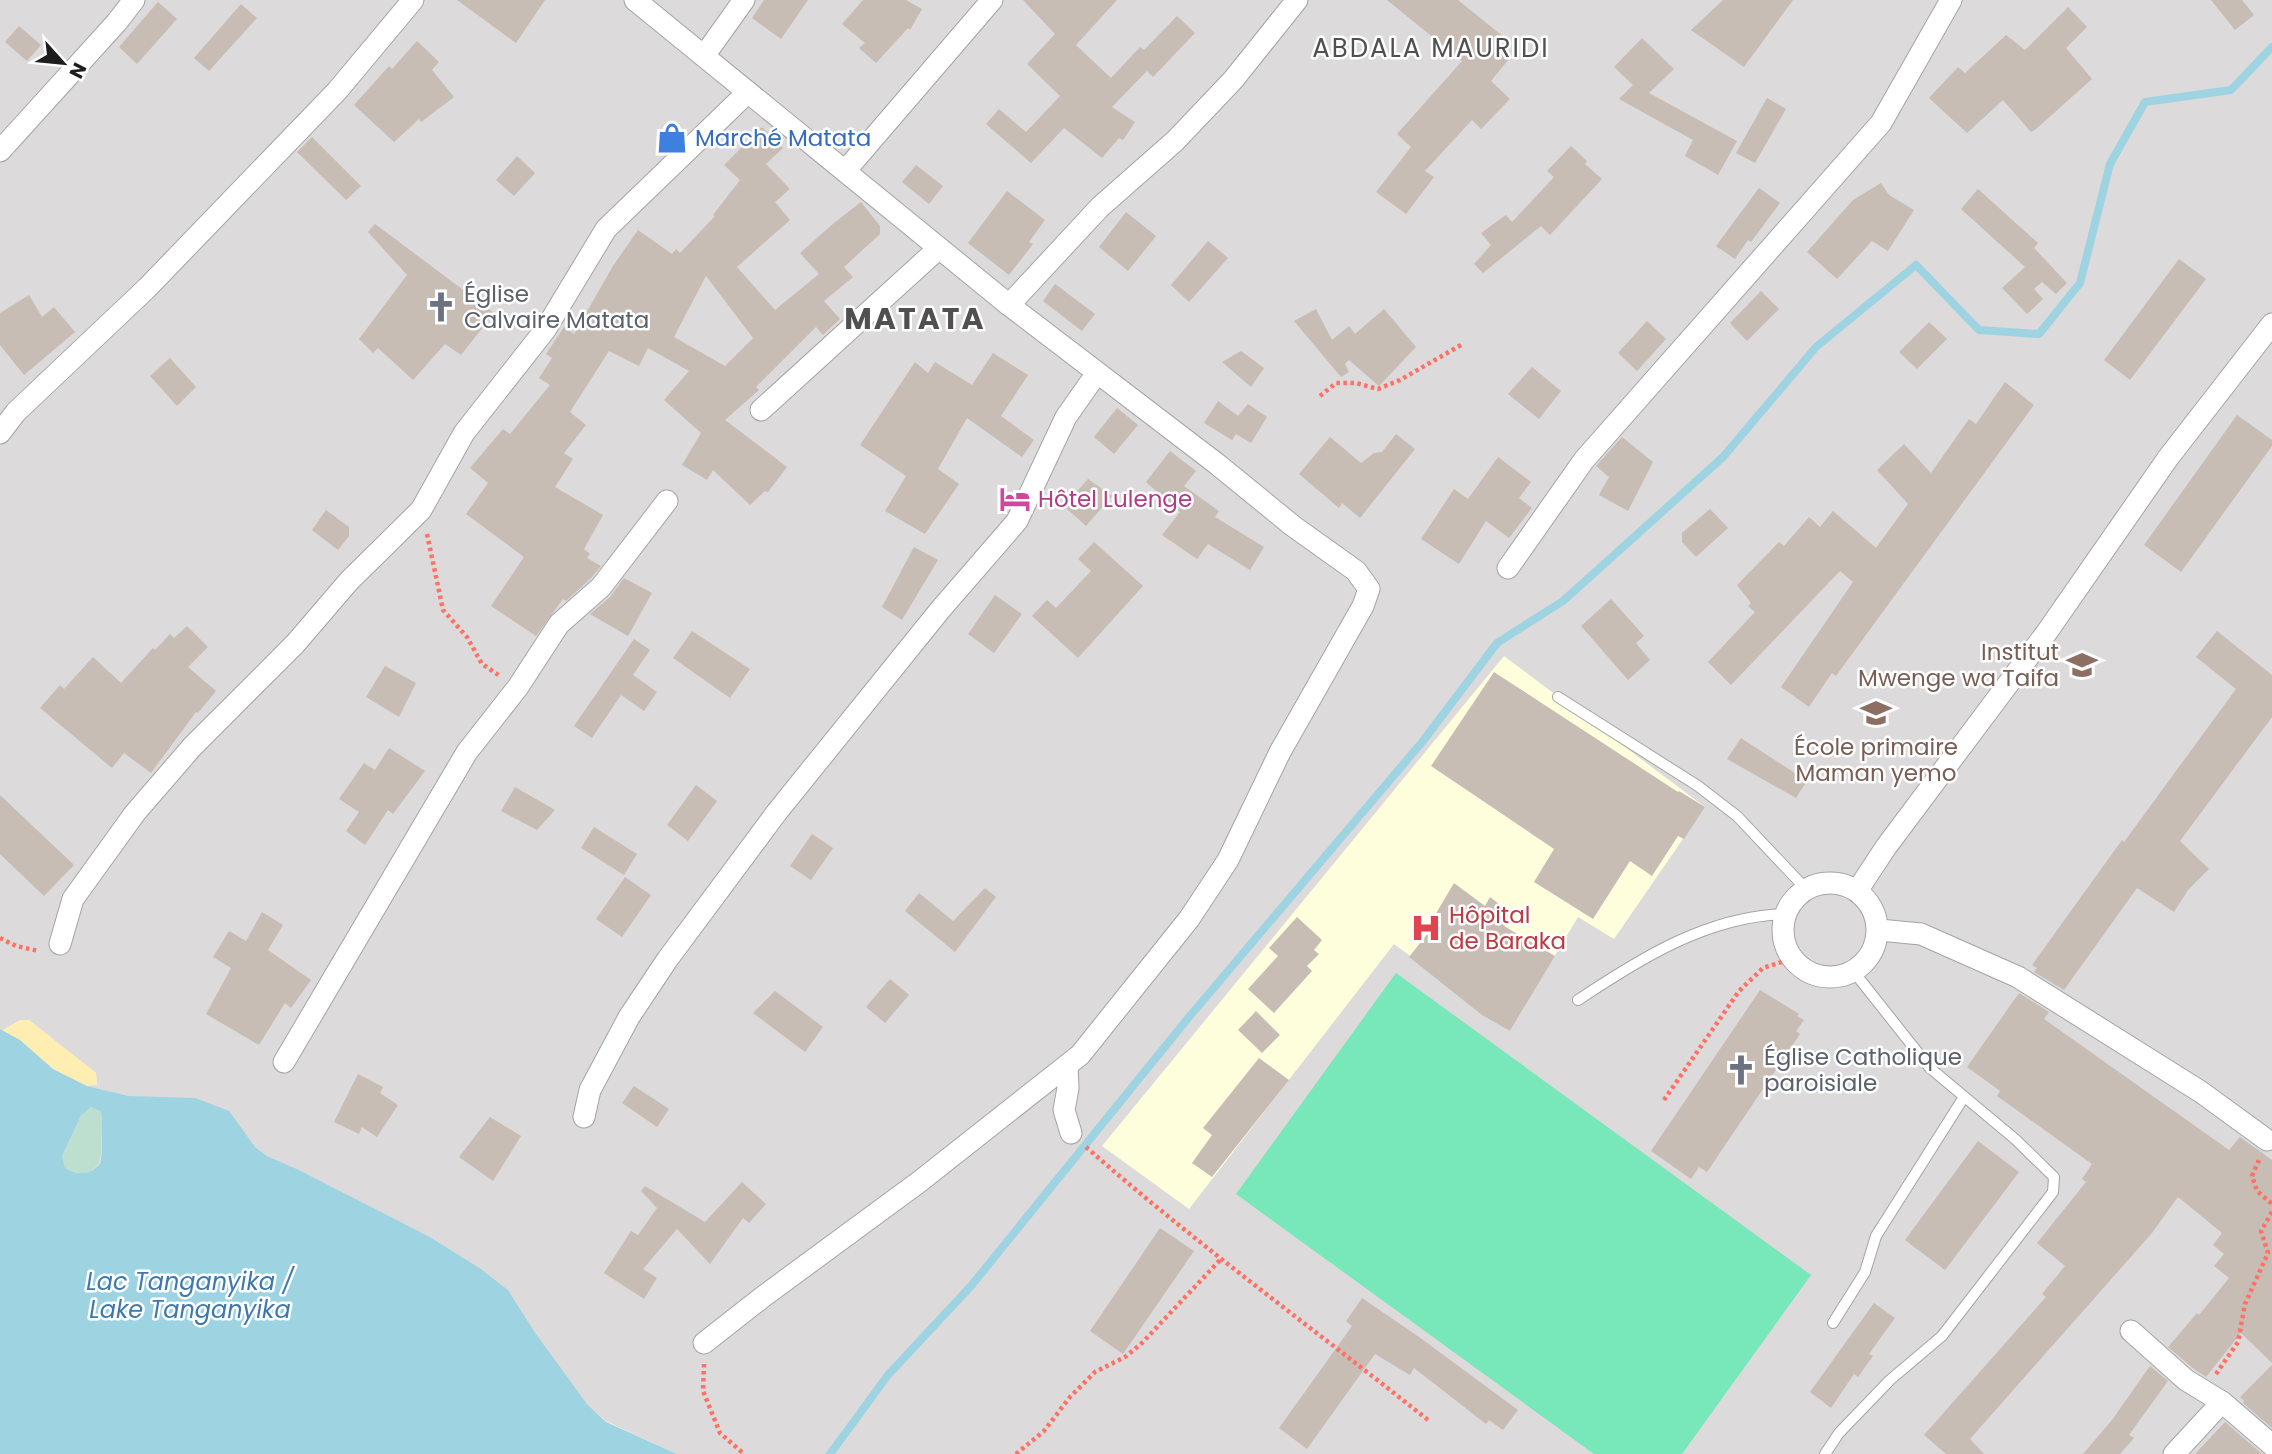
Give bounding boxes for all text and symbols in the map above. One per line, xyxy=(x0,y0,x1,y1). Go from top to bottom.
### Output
north arrow xyxy=(28,28,98,98)
district label: ABDALA MAURIDI xyxy=(1312,30,1550,66)
text: N xyxy=(62,58,93,83)
shop icon: Marché Matata xyxy=(655,121,689,155)
place label: Marché Matata xyxy=(695,122,871,154)
place label: Église Calvaire Matata xyxy=(464,278,649,336)
church icon: Église Calvaire Matata xyxy=(424,290,458,324)
district label: MATATA xyxy=(844,297,986,340)
hotel icon: Hôtel Lulenge xyxy=(998,482,1032,516)
place label: Hôtel Lulenge xyxy=(1038,483,1192,515)
place label: Institut Mwenge wa Taifa xyxy=(1858,636,2059,694)
school or university icon: Institut Mwenge wa Taifa xyxy=(2065,648,2099,682)
school or university icon: École primaire Maman yemo xyxy=(1859,696,1893,730)
place label: École primaire Maman yemo xyxy=(1794,731,1958,789)
place label: Hôpital de Baraka xyxy=(1449,899,1566,957)
hospital icon: Hôpital de Baraka xyxy=(1409,911,1443,945)
place label: Église Catholique paroisiale xyxy=(1764,1041,1962,1099)
church icon: Église Catholique paroisiale xyxy=(1724,1053,1758,1087)
water label: Lac Tanganyika / Lake Tanganyika xyxy=(86,1265,295,1326)

